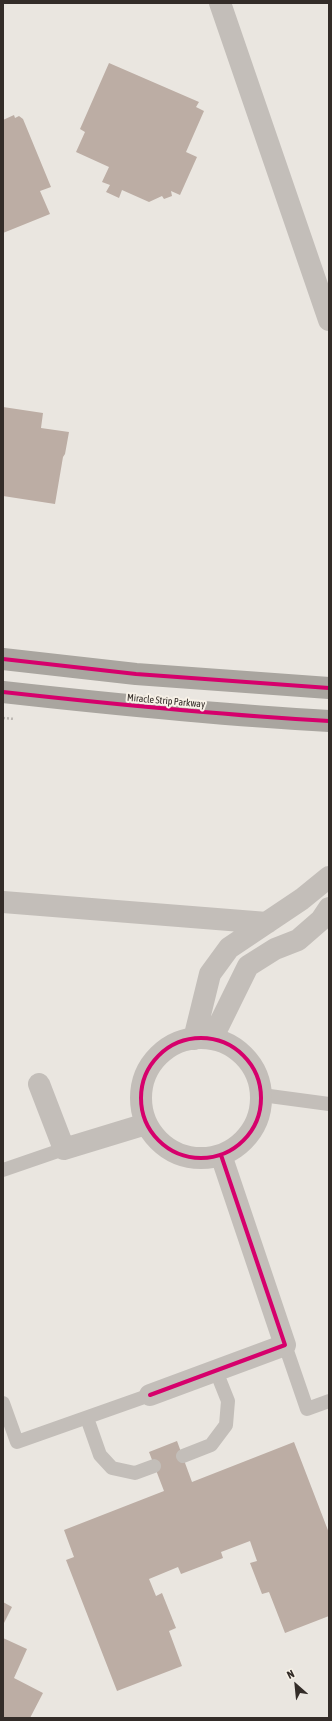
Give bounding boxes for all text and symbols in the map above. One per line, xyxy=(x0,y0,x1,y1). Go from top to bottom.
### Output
street label: Miracle Strip Parkway xyxy=(126,692,206,710)
north arrow xyxy=(276,1665,316,1705)
text: N xyxy=(285,1667,296,1681)

